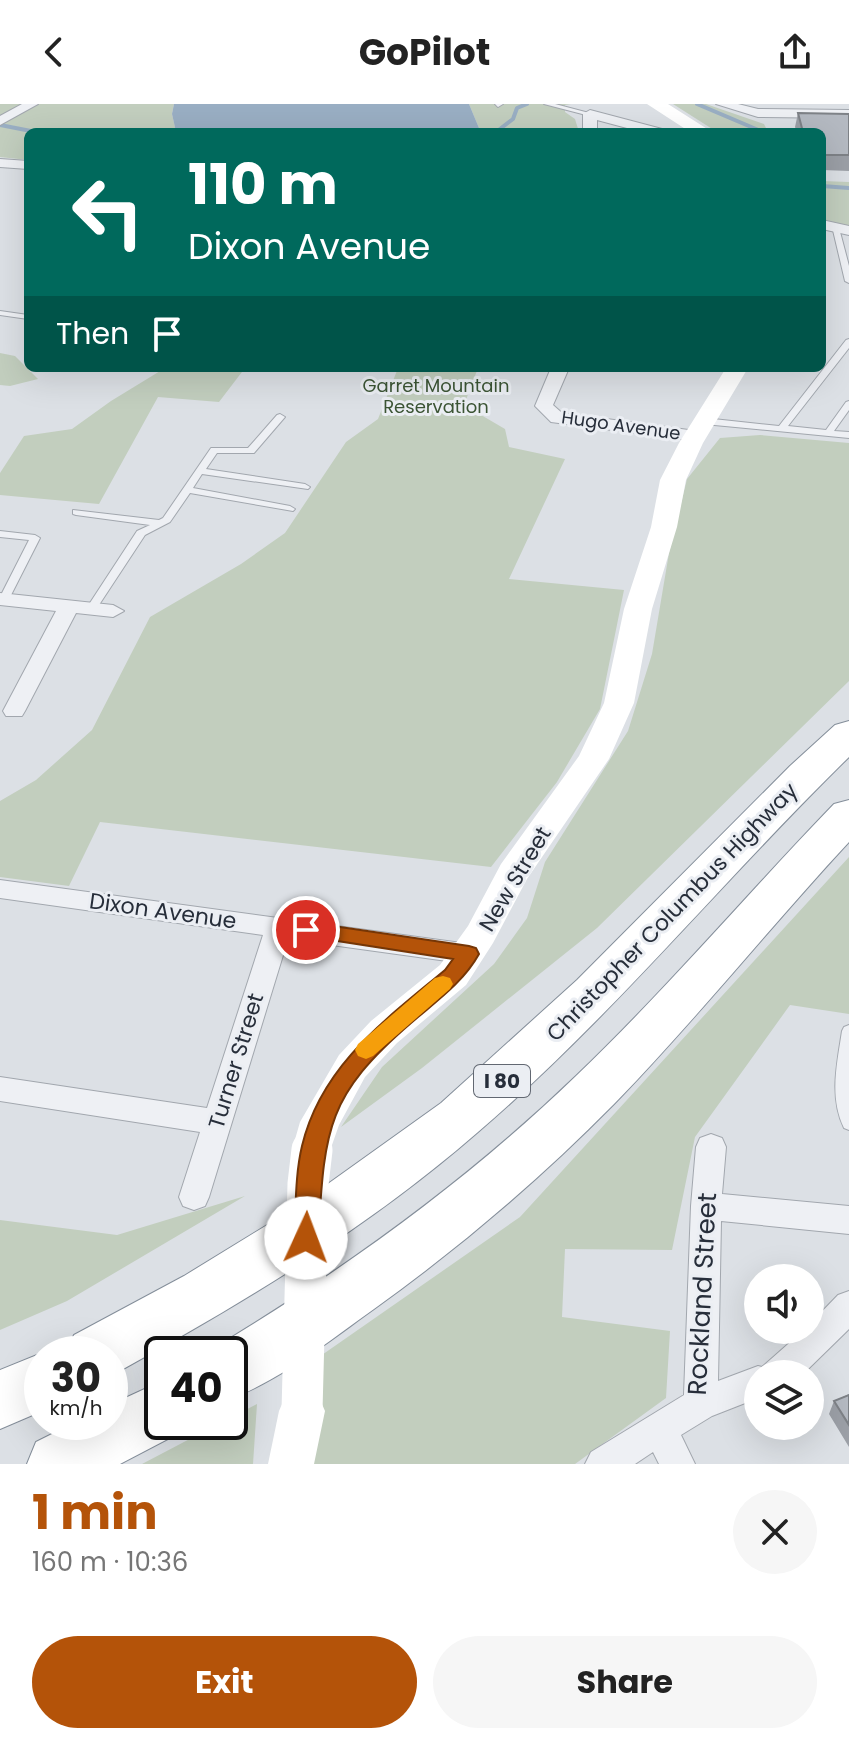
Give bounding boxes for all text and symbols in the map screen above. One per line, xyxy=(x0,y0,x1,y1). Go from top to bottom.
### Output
text: GoPilot xyxy=(359,27,490,78)
icon: back xyxy=(32,30,76,74)
icon: share xyxy=(773,30,817,74)
text: 110 m xyxy=(188,145,338,224)
icon: left xyxy=(56,160,160,264)
text: Dixon Avenue xyxy=(188,221,430,272)
text: Then xyxy=(56,312,129,355)
icon: arrive xyxy=(145,312,189,356)
park label: Garret Mountain Reservation xyxy=(363,373,509,419)
street label: Hugo Avenue xyxy=(560,404,682,446)
street label: Christopher Columbus Highway xyxy=(540,775,805,1048)
street label: New Street xyxy=(471,821,559,937)
street label: Dixon Avenue xyxy=(87,885,239,937)
pin xyxy=(272,896,340,964)
icon: arrive xyxy=(284,908,328,952)
street label: Turner Street xyxy=(201,989,271,1133)
road number: I 80 xyxy=(474,1065,530,1097)
street label: Rockland Street xyxy=(679,1192,725,1396)
position arrow xyxy=(264,1196,348,1280)
map controls xyxy=(744,1264,824,1440)
button: sound xyxy=(744,1264,824,1344)
speed limit sign: 40 xyxy=(144,1336,248,1440)
text: 30 xyxy=(51,1350,101,1406)
button: layers xyxy=(744,1360,824,1440)
text: km/h xyxy=(49,1394,103,1422)
text: 1 min xyxy=(32,1479,158,1546)
button: close xyxy=(733,1490,817,1574)
text: 160 m · 10:36 xyxy=(32,1544,188,1580)
button: Exit xyxy=(32,1636,417,1728)
button: Share xyxy=(433,1636,817,1728)

